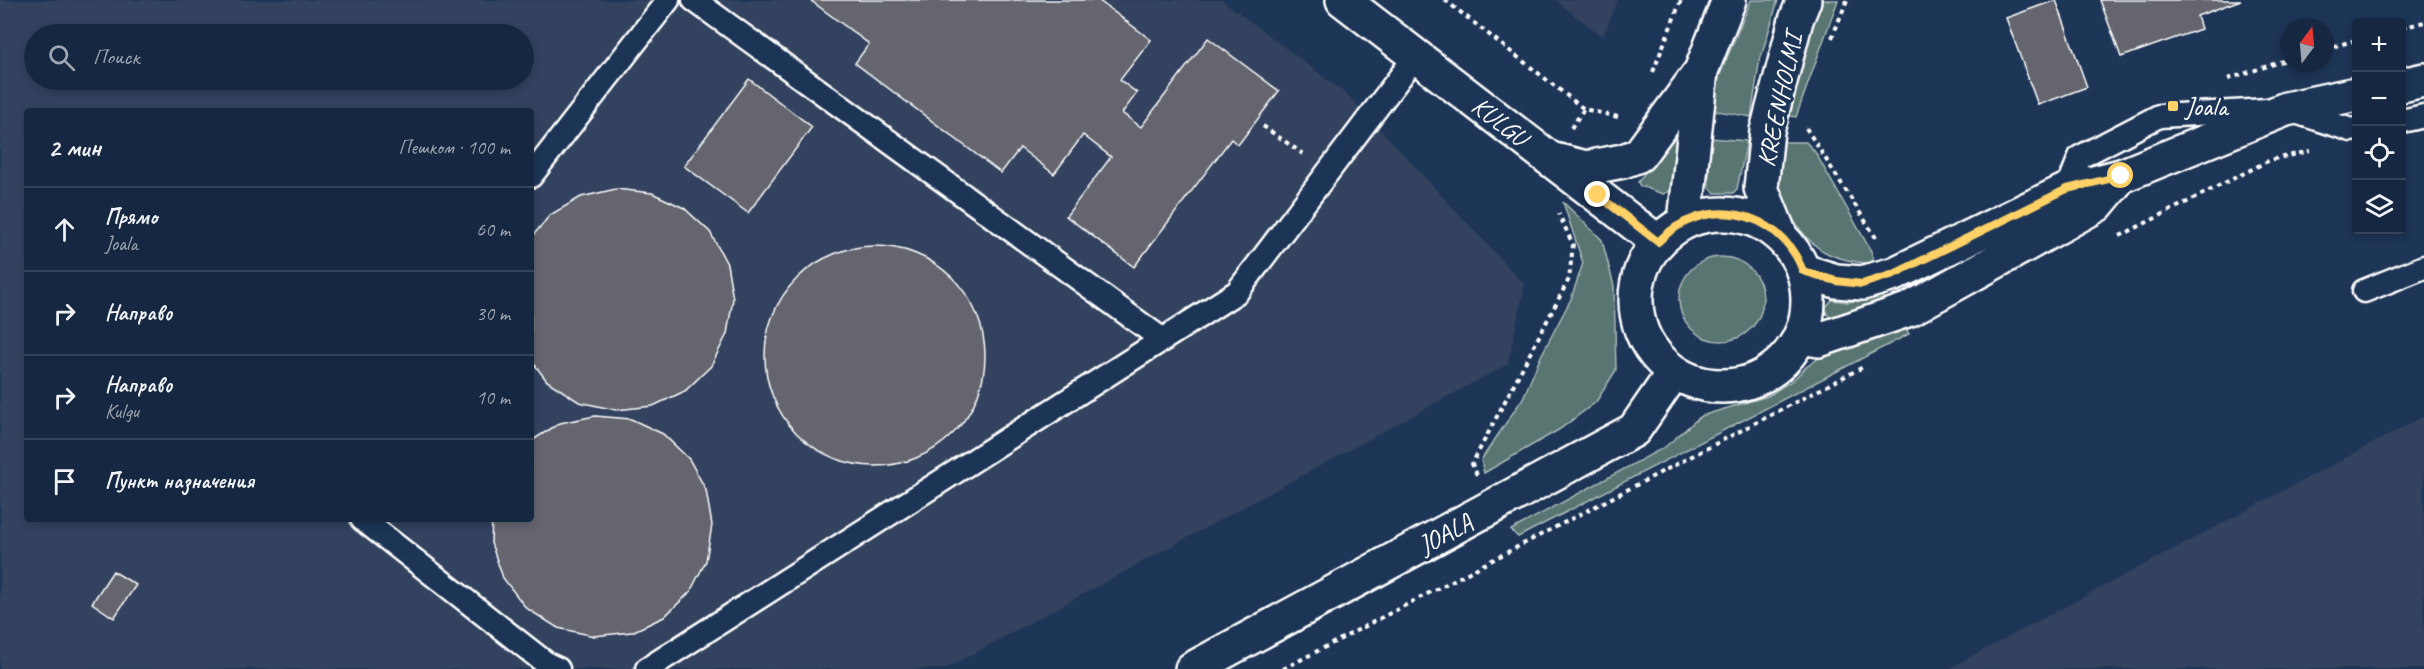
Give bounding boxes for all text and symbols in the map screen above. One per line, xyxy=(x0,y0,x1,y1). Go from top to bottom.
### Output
north arrow xyxy=(2280,18,2334,72)
map controls xyxy=(2352,18,2406,234)
button: + xyxy=(2352,18,2406,72)
search box xyxy=(24,24,534,90)
street label: KREENHOLMI xyxy=(1749,25,1811,170)
icon: search xyxy=(45,41,78,74)
text: Поиск xyxy=(93,43,139,71)
button: − xyxy=(2352,72,2406,126)
street label: KULGU xyxy=(1465,89,1538,156)
place label: Joala xyxy=(2183,90,2230,123)
marker: Joala xyxy=(2166,99,2180,113)
button: locate xyxy=(2352,126,2406,180)
text: 2 мин xyxy=(48,131,101,164)
text: Пешком · 100 m xyxy=(398,135,510,160)
route start xyxy=(2107,162,2133,188)
button: layers xyxy=(2352,180,2406,234)
route end xyxy=(1584,181,1610,207)
text: Прямо xyxy=(105,203,157,231)
icon: ahead xyxy=(48,213,81,246)
text: 60 m xyxy=(476,217,510,242)
text: Joala xyxy=(105,231,138,256)
icon: right xyxy=(48,297,81,330)
text: Направо xyxy=(105,299,172,327)
text: 30 m xyxy=(476,301,510,326)
text: Направо xyxy=(105,371,172,399)
icon: right xyxy=(48,381,81,414)
text: 10 m xyxy=(476,385,510,410)
text: Kulgu xyxy=(105,399,139,424)
icon: arrive xyxy=(48,465,81,498)
text: Пункт назначения xyxy=(105,467,254,495)
street label: JOALA xyxy=(1411,505,1479,562)

